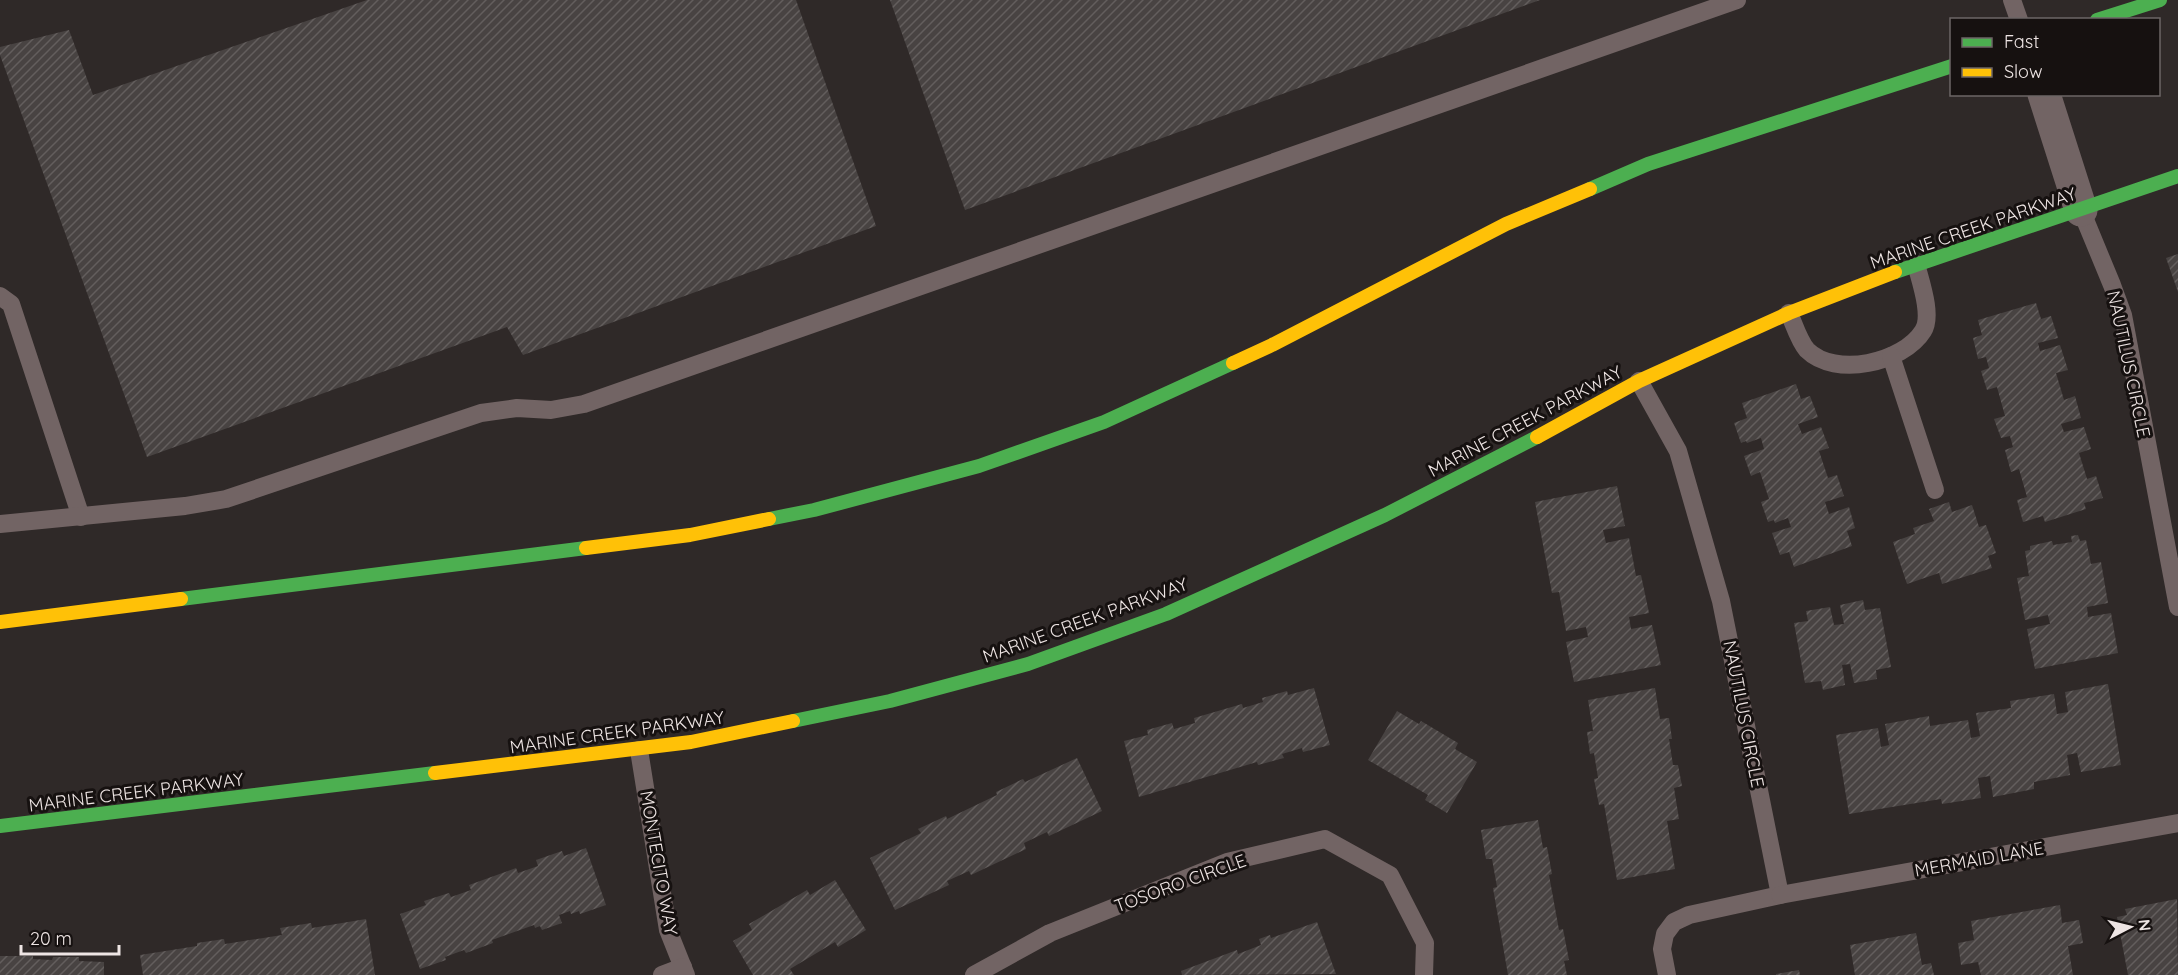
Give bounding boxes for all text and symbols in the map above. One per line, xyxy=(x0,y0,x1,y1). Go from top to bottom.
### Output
legend xyxy=(1950,18,2160,96)
text: Fast xyxy=(2004,30,2039,53)
text: Slow xyxy=(2004,60,2042,83)
street label: MARINE CREEK PARKWAY xyxy=(1867,182,2079,274)
street label: NAUTILUS CIRCLE xyxy=(2102,289,2156,439)
street label: MARINE CREEK PARKWAY xyxy=(1424,360,1626,482)
street label: MARINE CREEK PARKWAY xyxy=(979,572,1191,668)
street label: NAUTILUS CIRCLE xyxy=(1718,638,1770,790)
street label: MARINE CREEK PARKWAY xyxy=(508,706,726,758)
street label: MARINE CREEK PARKWAY xyxy=(27,767,245,817)
street label: MONTECITO WAY xyxy=(635,789,683,937)
street label: MERMAID LANE xyxy=(1913,836,2045,882)
street label: TOSORO CIRCLE xyxy=(1111,849,1249,917)
north arrow xyxy=(2100,897,2160,957)
scale bar xyxy=(21,918,118,956)
text: N xyxy=(2134,918,2156,932)
text: 20 m xyxy=(30,927,72,950)

